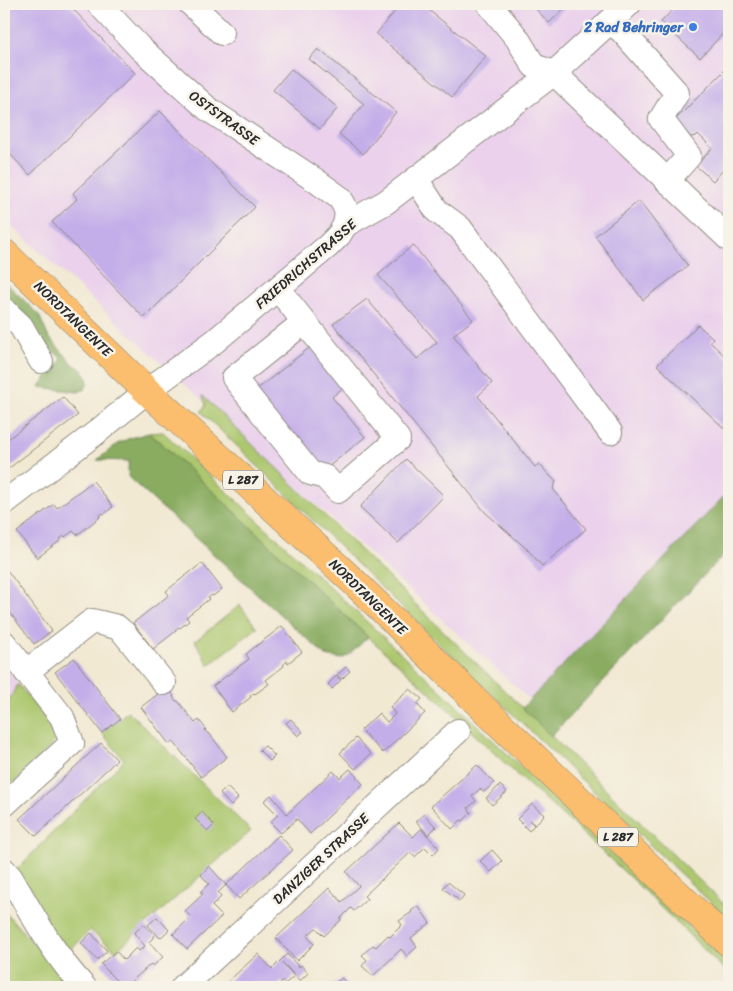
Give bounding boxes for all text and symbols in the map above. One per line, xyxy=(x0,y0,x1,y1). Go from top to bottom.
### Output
place label: 2 Rad Behringer xyxy=(583,15,684,40)
marker: 2 Rad Behringer xyxy=(687,21,699,33)
street label: OSTSTRASSE xyxy=(183,84,266,153)
street label: FRIEDRICHSTRASSE xyxy=(249,212,364,316)
street label: NORDTANGENTE xyxy=(28,275,119,364)
road number: L 287 xyxy=(223,470,263,490)
street label: NORDTANGENTE xyxy=(323,553,414,642)
street label: DANZIGER STRASSE xyxy=(267,806,376,911)
road number: L 287 xyxy=(598,828,638,846)

